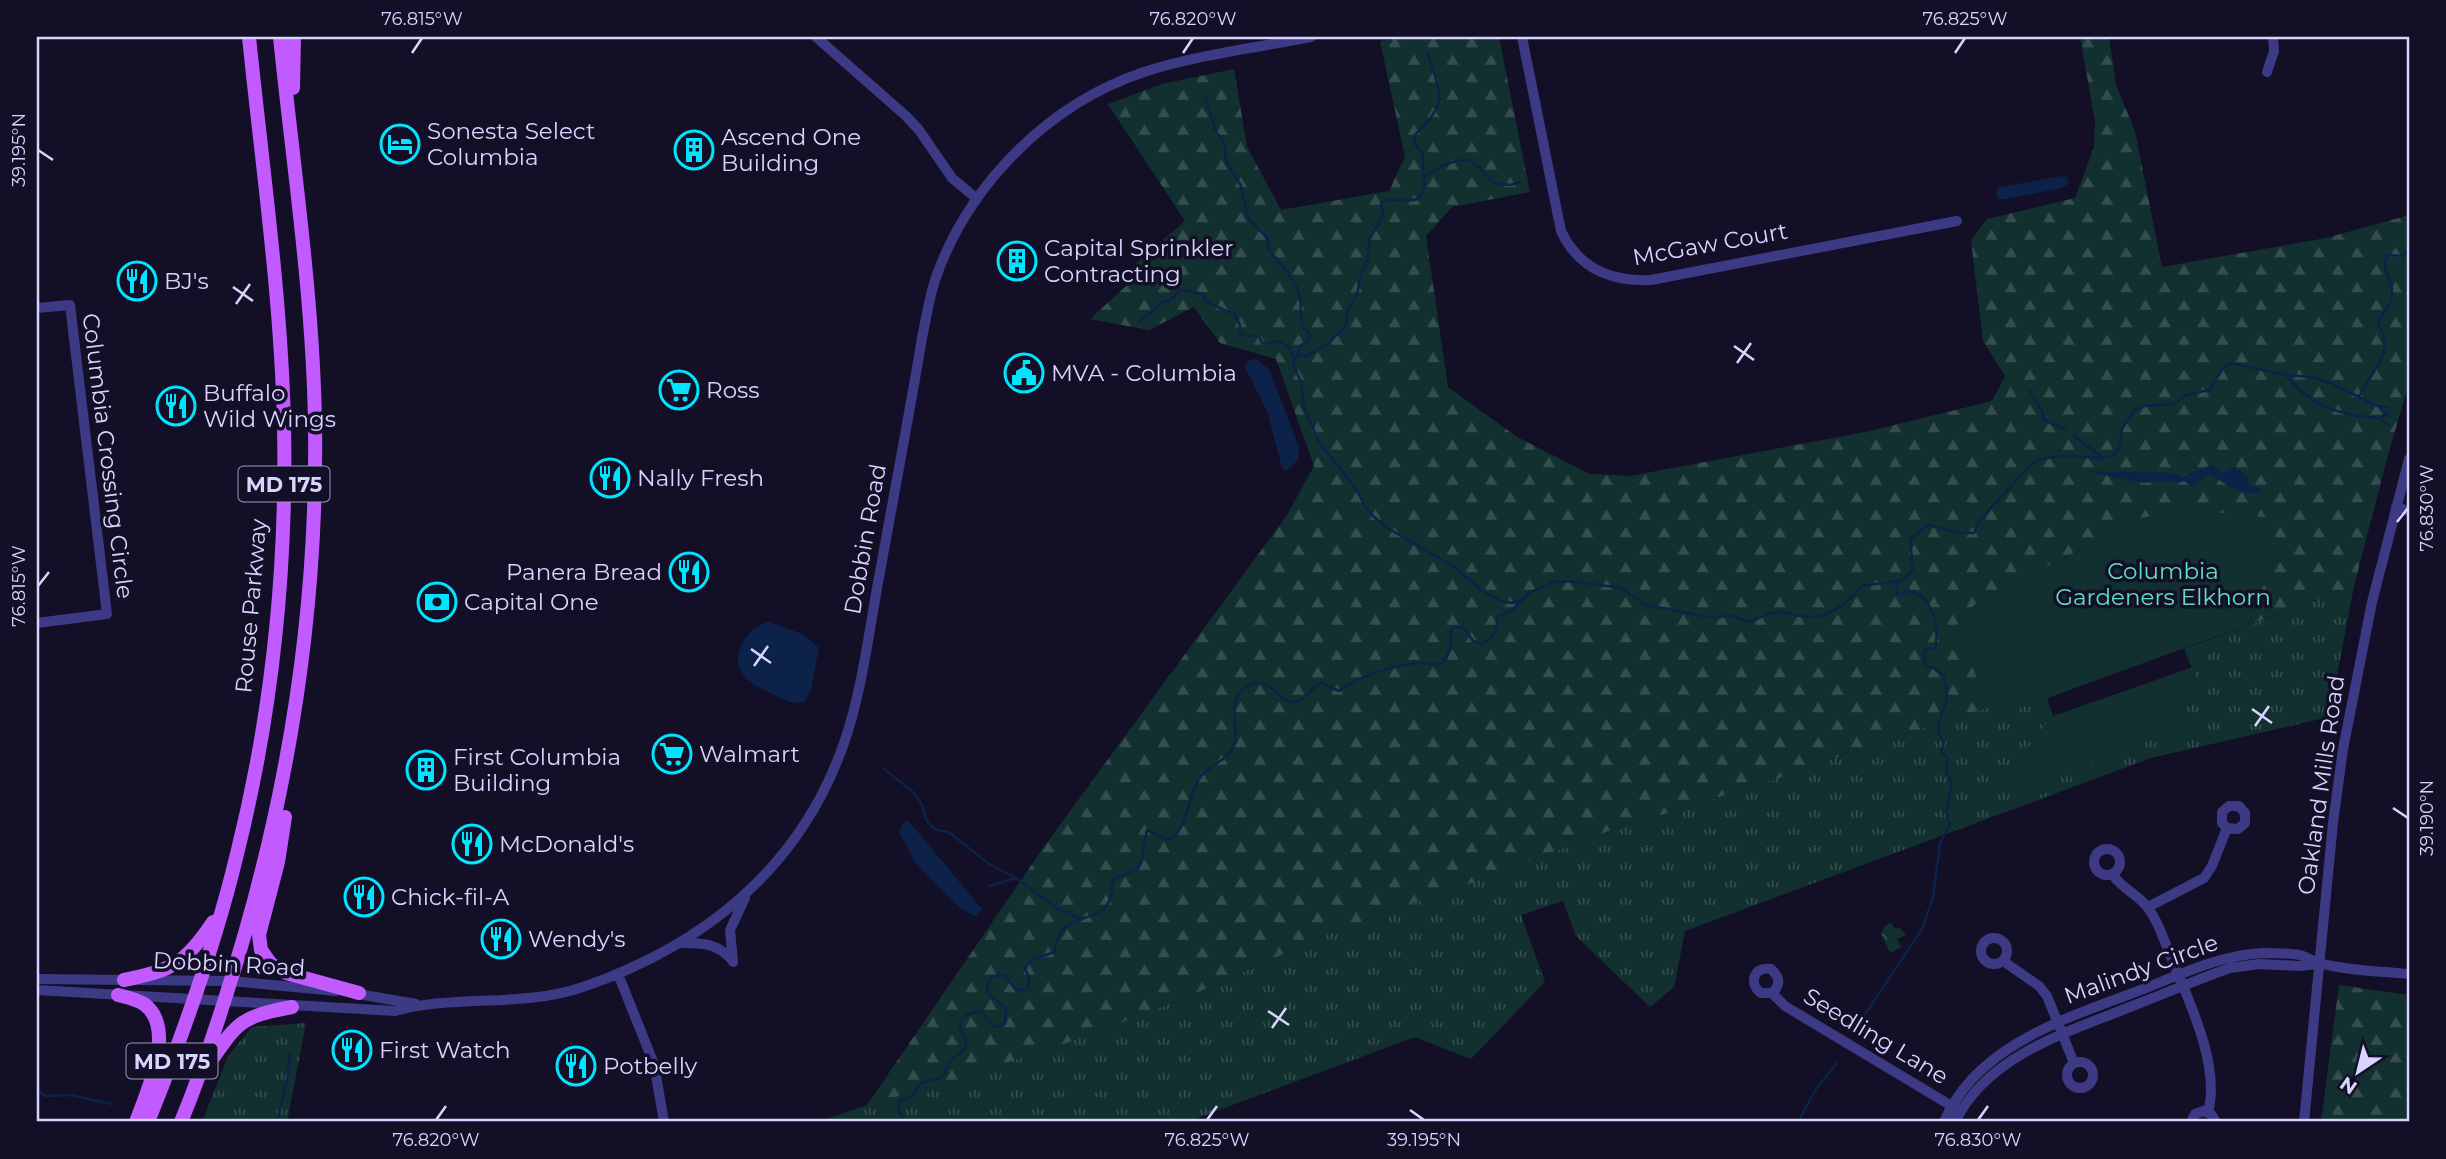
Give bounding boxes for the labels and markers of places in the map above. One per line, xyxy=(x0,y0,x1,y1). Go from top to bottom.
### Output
place label: Sonesta Select Columbia xyxy=(427,117,595,171)
hotel icon: Sonesta Select Columbia xyxy=(379,123,421,165)
place label: Ascend One Building xyxy=(721,123,861,177)
building icon: Ascend One Building xyxy=(673,129,715,171)
place label: Capital Sprinkler Contracting xyxy=(1044,234,1234,288)
building icon: Capital Sprinkler Contracting xyxy=(996,240,1038,282)
restaurant icon: BJ's xyxy=(116,260,158,302)
place label: BJ's xyxy=(164,267,209,295)
public building icon: MVA - Columbia xyxy=(1003,352,1045,394)
place label: MVA - Columbia xyxy=(1051,359,1237,387)
supermarket icon: Ross xyxy=(658,369,700,411)
place label: Ross xyxy=(706,376,760,404)
place label: Buffalo Wild Wings xyxy=(203,379,336,433)
restaurant icon: Buffalo Wild Wings xyxy=(155,385,197,427)
restaurant icon: Nally Fresh xyxy=(589,457,631,499)
place label: Nally Fresh xyxy=(637,464,764,492)
restaurant icon: Panera Bread xyxy=(668,551,710,593)
place label: Panera Bread xyxy=(506,558,662,586)
bank icon: Capital One xyxy=(416,581,458,623)
place label: Capital One xyxy=(464,588,599,616)
supermarket icon: Walmart xyxy=(651,733,693,775)
place label: Walmart xyxy=(699,740,800,768)
place label: First Columbia Building xyxy=(453,743,621,797)
building icon: First Columbia Building xyxy=(405,749,447,791)
restaurant icon: McDonald's xyxy=(451,823,493,865)
place label: McDonald's xyxy=(499,830,634,858)
restaurant icon: Chick-fil-A xyxy=(343,876,385,918)
place label: Chick-fil-A xyxy=(391,883,510,911)
restaurant icon: Wendy's xyxy=(480,918,522,960)
place label: Wendy's xyxy=(528,925,626,953)
restaurant icon: First Watch xyxy=(331,1029,373,1071)
place label: First Watch xyxy=(379,1036,511,1064)
restaurant icon: Potbelly xyxy=(555,1045,597,1087)
place label: Potbelly xyxy=(603,1052,698,1080)

